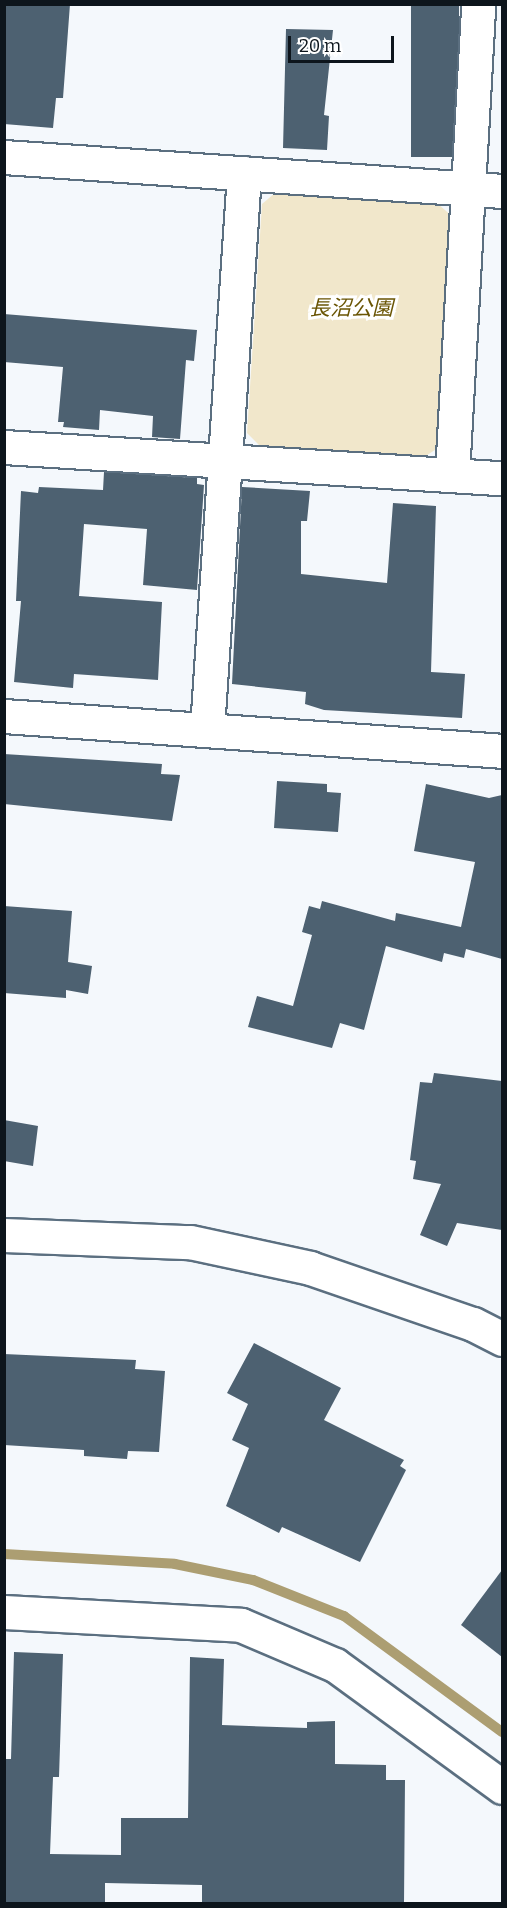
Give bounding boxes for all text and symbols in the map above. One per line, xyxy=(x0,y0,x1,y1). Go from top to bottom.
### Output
scale bar xyxy=(291,24,398,62)
text: 20 m xyxy=(299,35,341,57)
park label: 長沼公園 xyxy=(309,295,393,321)

